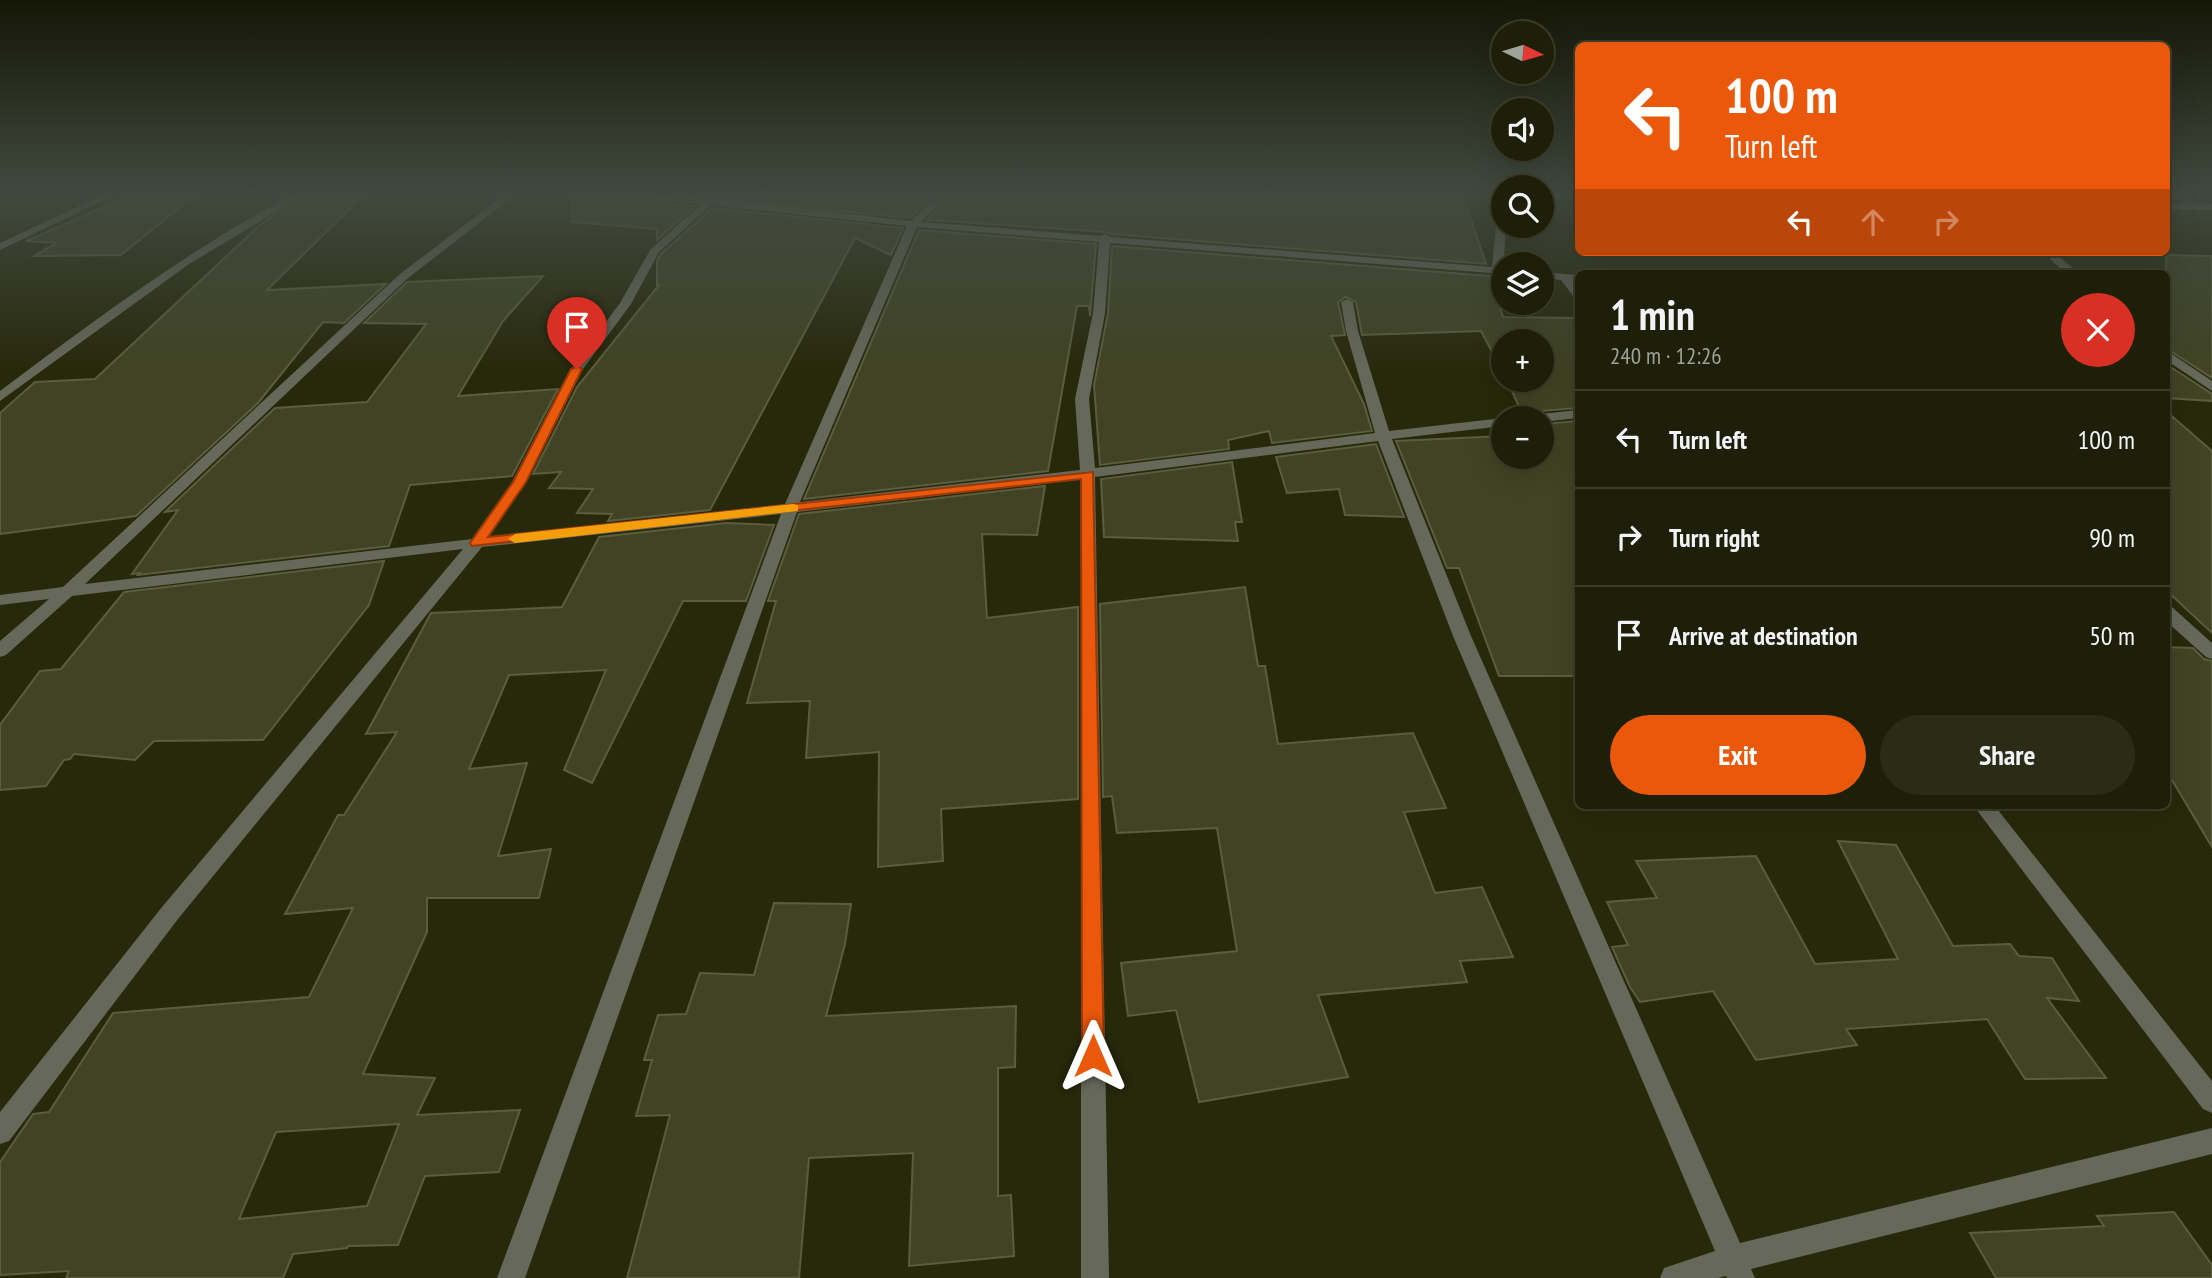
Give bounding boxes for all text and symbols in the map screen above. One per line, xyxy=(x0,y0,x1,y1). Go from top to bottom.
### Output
north arrow xyxy=(1491,21,1554,84)
map controls xyxy=(1491,21,1554,469)
text: 100 m xyxy=(1725,63,1838,127)
icon: left xyxy=(1610,70,1701,161)
button: sound xyxy=(1491,98,1554,161)
text: Turn left xyxy=(1725,125,1817,167)
button: search xyxy=(1491,175,1554,238)
icon: left xyxy=(1781,203,1819,241)
icon: ahead xyxy=(1854,203,1892,241)
icon: right xyxy=(1927,203,1965,241)
button: layers xyxy=(1491,252,1554,315)
text: 1 min xyxy=(1610,287,1695,342)
button: close xyxy=(2061,293,2135,367)
pin xyxy=(547,297,607,369)
icon: arrive xyxy=(558,308,596,346)
button: + xyxy=(1491,329,1554,392)
text: 240 m · 12:26 xyxy=(1610,341,1722,370)
button: − xyxy=(1491,406,1554,469)
icon: left xyxy=(1610,420,1648,458)
text: Turn left xyxy=(1669,423,1747,456)
text: 100 m xyxy=(2077,423,2135,456)
icon: right xyxy=(1610,518,1648,556)
text: Turn right xyxy=(1669,521,1760,554)
text: 90 m xyxy=(2089,521,2135,554)
icon: arrive xyxy=(1610,616,1648,654)
text: Arrive at destination xyxy=(1669,619,1858,652)
text: 50 m xyxy=(2089,619,2135,652)
button: Exit xyxy=(1610,715,1866,795)
button: Share xyxy=(1880,715,2135,795)
position arrow xyxy=(1056,1019,1130,1093)

